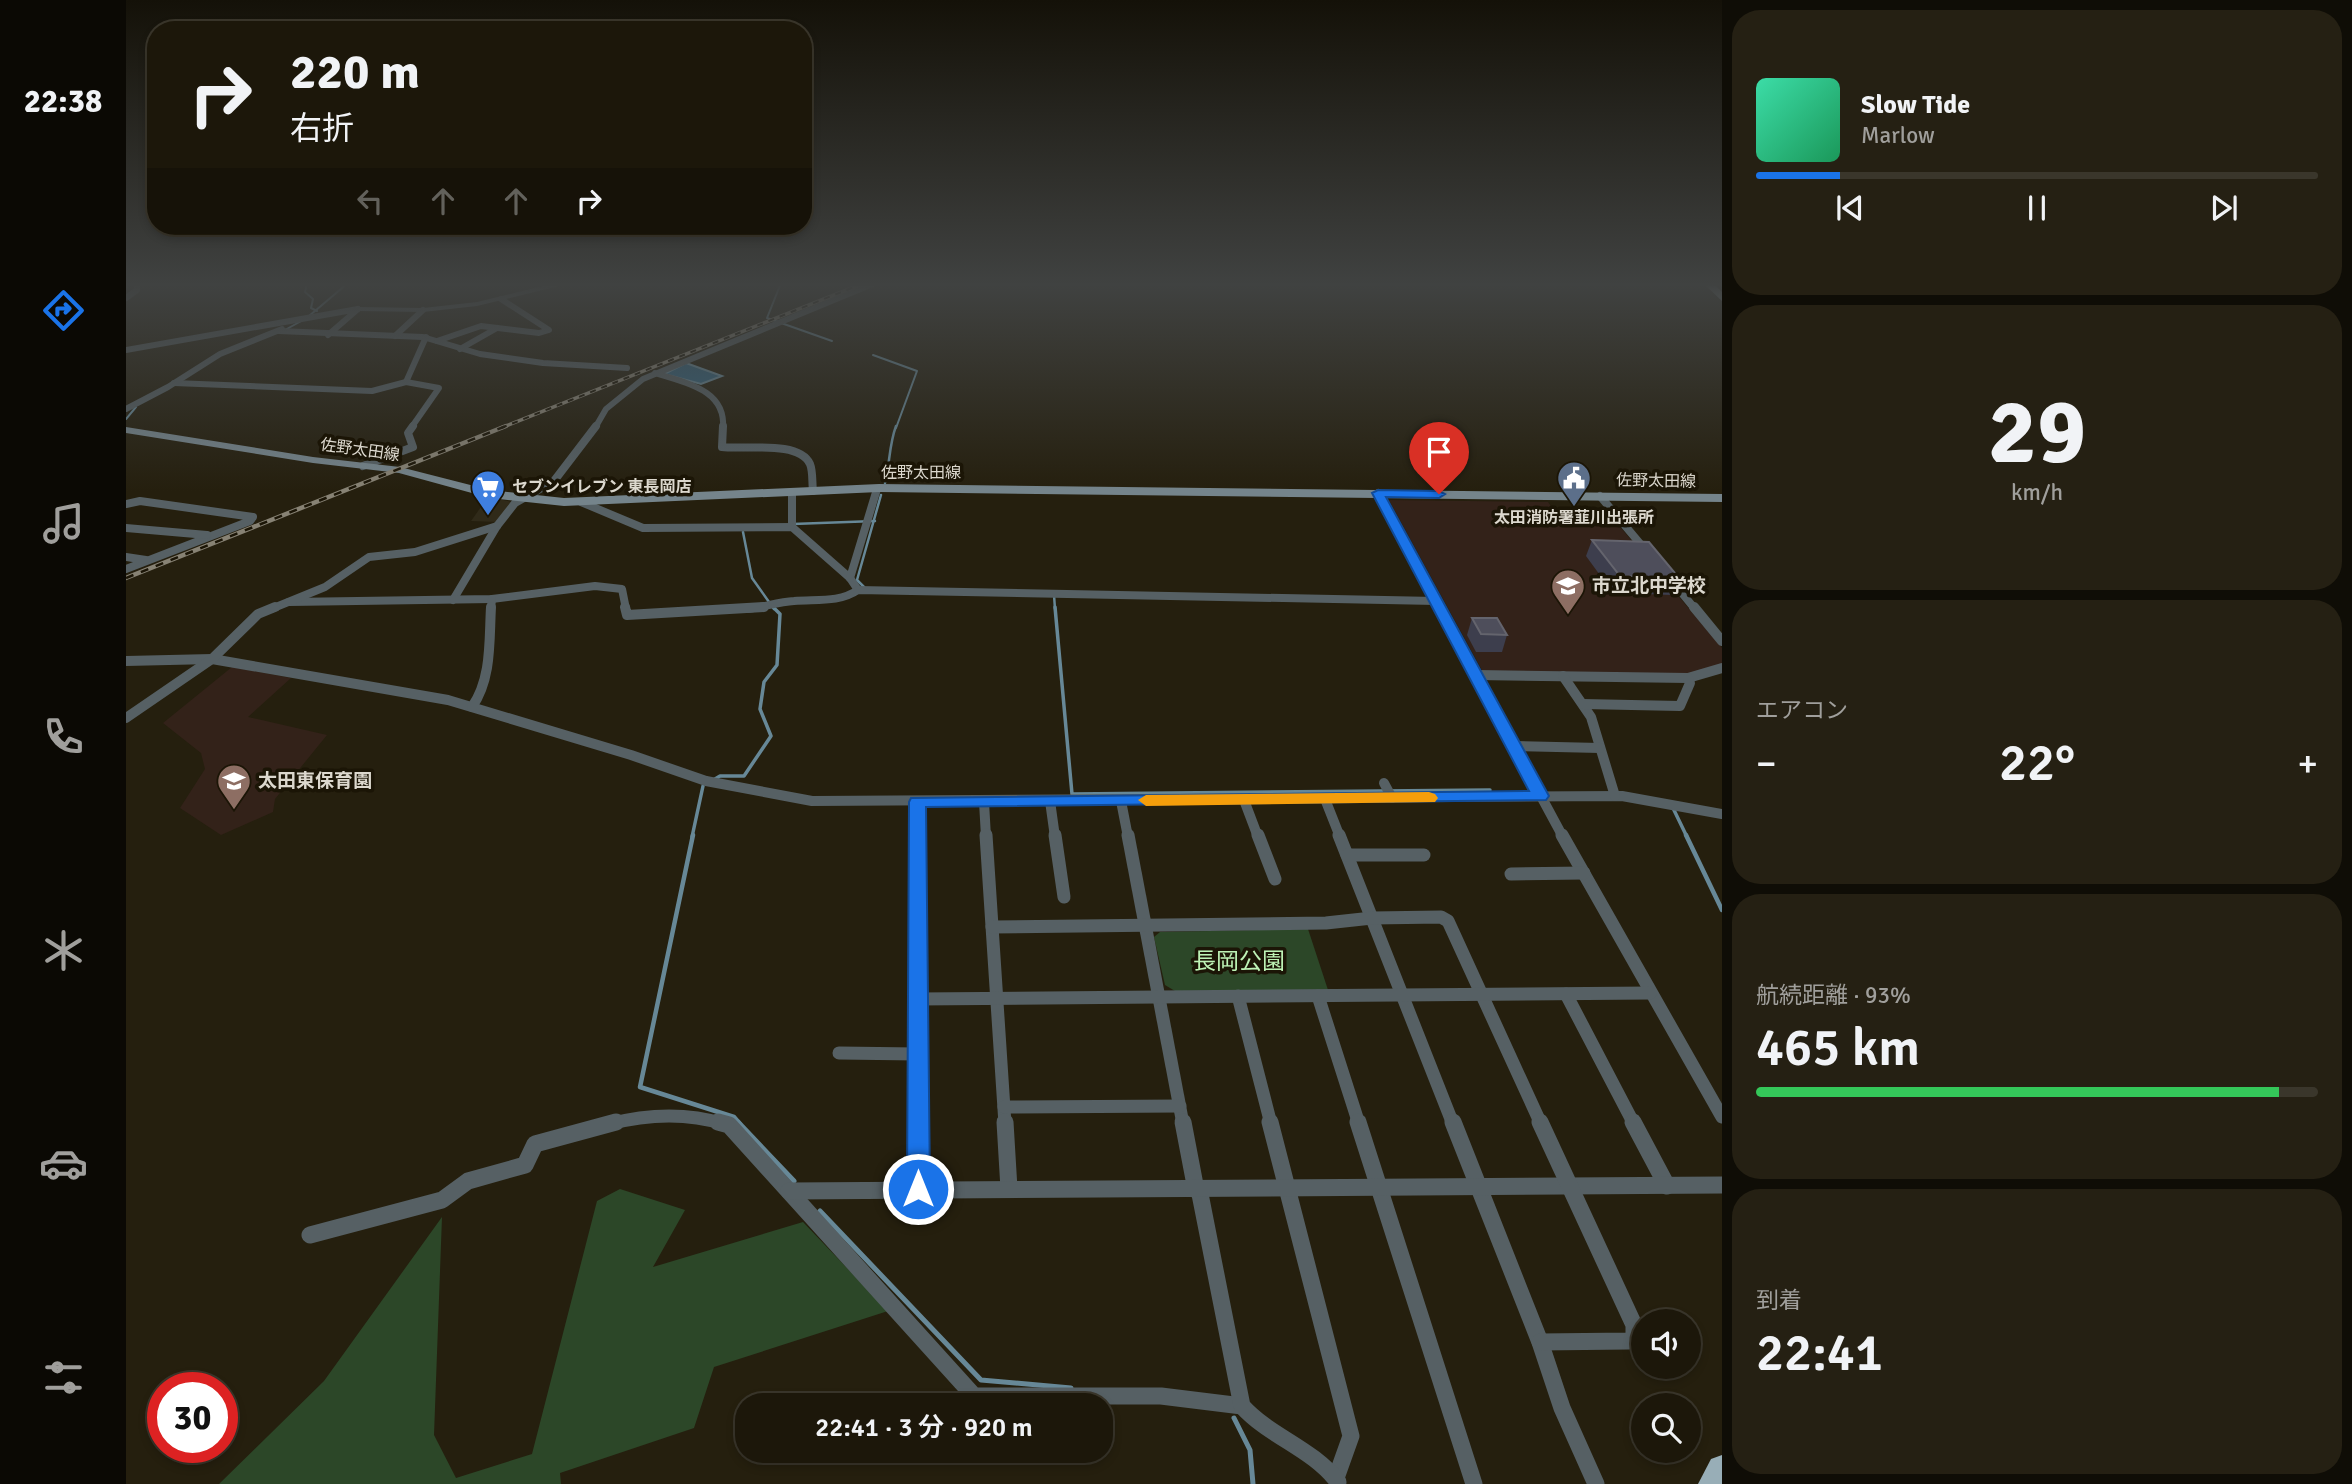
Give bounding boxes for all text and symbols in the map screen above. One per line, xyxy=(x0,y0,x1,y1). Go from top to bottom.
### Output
text: 220 m xyxy=(290,42,420,102)
icon: right xyxy=(175,49,266,140)
text: 22:38 xyxy=(24,82,102,121)
text: Slow Tide xyxy=(1861,89,1970,121)
text: 右折 xyxy=(290,109,354,148)
text: Marlow xyxy=(1861,121,1935,150)
icon: left xyxy=(351,182,389,220)
icon: ahead xyxy=(424,182,462,220)
icon: ahead xyxy=(497,182,535,220)
icon: right xyxy=(570,182,608,220)
icon: previous xyxy=(1831,189,1869,227)
icon: pause xyxy=(2018,189,2056,227)
icon: next xyxy=(2205,189,2243,227)
icon: directions xyxy=(39,286,88,335)
text: 29 xyxy=(1988,376,2086,489)
pin xyxy=(1409,422,1469,494)
icon: arrive xyxy=(1420,433,1458,471)
street label: 佐野太田線 xyxy=(319,435,401,465)
public building icon: 太田消防署韮川出張所 xyxy=(1555,459,1593,508)
street label: 佐野太田線 xyxy=(881,463,961,483)
supermarket icon: セブンイレブン 東長岡店 xyxy=(469,468,507,517)
street label: 佐野太田線 xyxy=(1616,470,1696,492)
place label: セブンイレブン 東長岡店 xyxy=(512,477,692,497)
text: km/h xyxy=(2011,478,2063,507)
icon: music xyxy=(39,499,88,548)
place label: 太田消防署韮川出張所 xyxy=(1494,508,1654,528)
school or university icon: 市立北中学校 xyxy=(1549,567,1587,616)
place label: 市立北中学校 xyxy=(1592,574,1706,598)
text: エアコン xyxy=(1756,696,1848,725)
icon: phone xyxy=(39,712,88,761)
text: 22° xyxy=(1999,731,2075,795)
text: − xyxy=(1756,740,1777,787)
text: + xyxy=(2297,740,2318,787)
school or university icon: 太田東保育園 xyxy=(215,762,253,811)
place label: 太田東保育園 xyxy=(258,769,372,793)
icon: climate xyxy=(39,926,88,975)
park label: 長岡公園 xyxy=(1193,947,1285,976)
text: 航続距離 · 93% xyxy=(1756,981,1911,1010)
text: 465 km xyxy=(1756,1016,1920,1080)
icon: car xyxy=(39,1139,88,1188)
position arrow xyxy=(881,1152,955,1226)
text: 到着 xyxy=(1756,1286,1802,1315)
map controls xyxy=(1631,1309,1701,1463)
button: sound xyxy=(1631,1309,1701,1379)
text: 22:41 xyxy=(1756,1321,1883,1385)
icon: filters xyxy=(39,1353,88,1402)
speed limit sign: 30 xyxy=(147,1372,238,1463)
button: search xyxy=(1631,1393,1701,1463)
text: 22:41 · 3 分 · 920 m xyxy=(815,1412,1033,1444)

